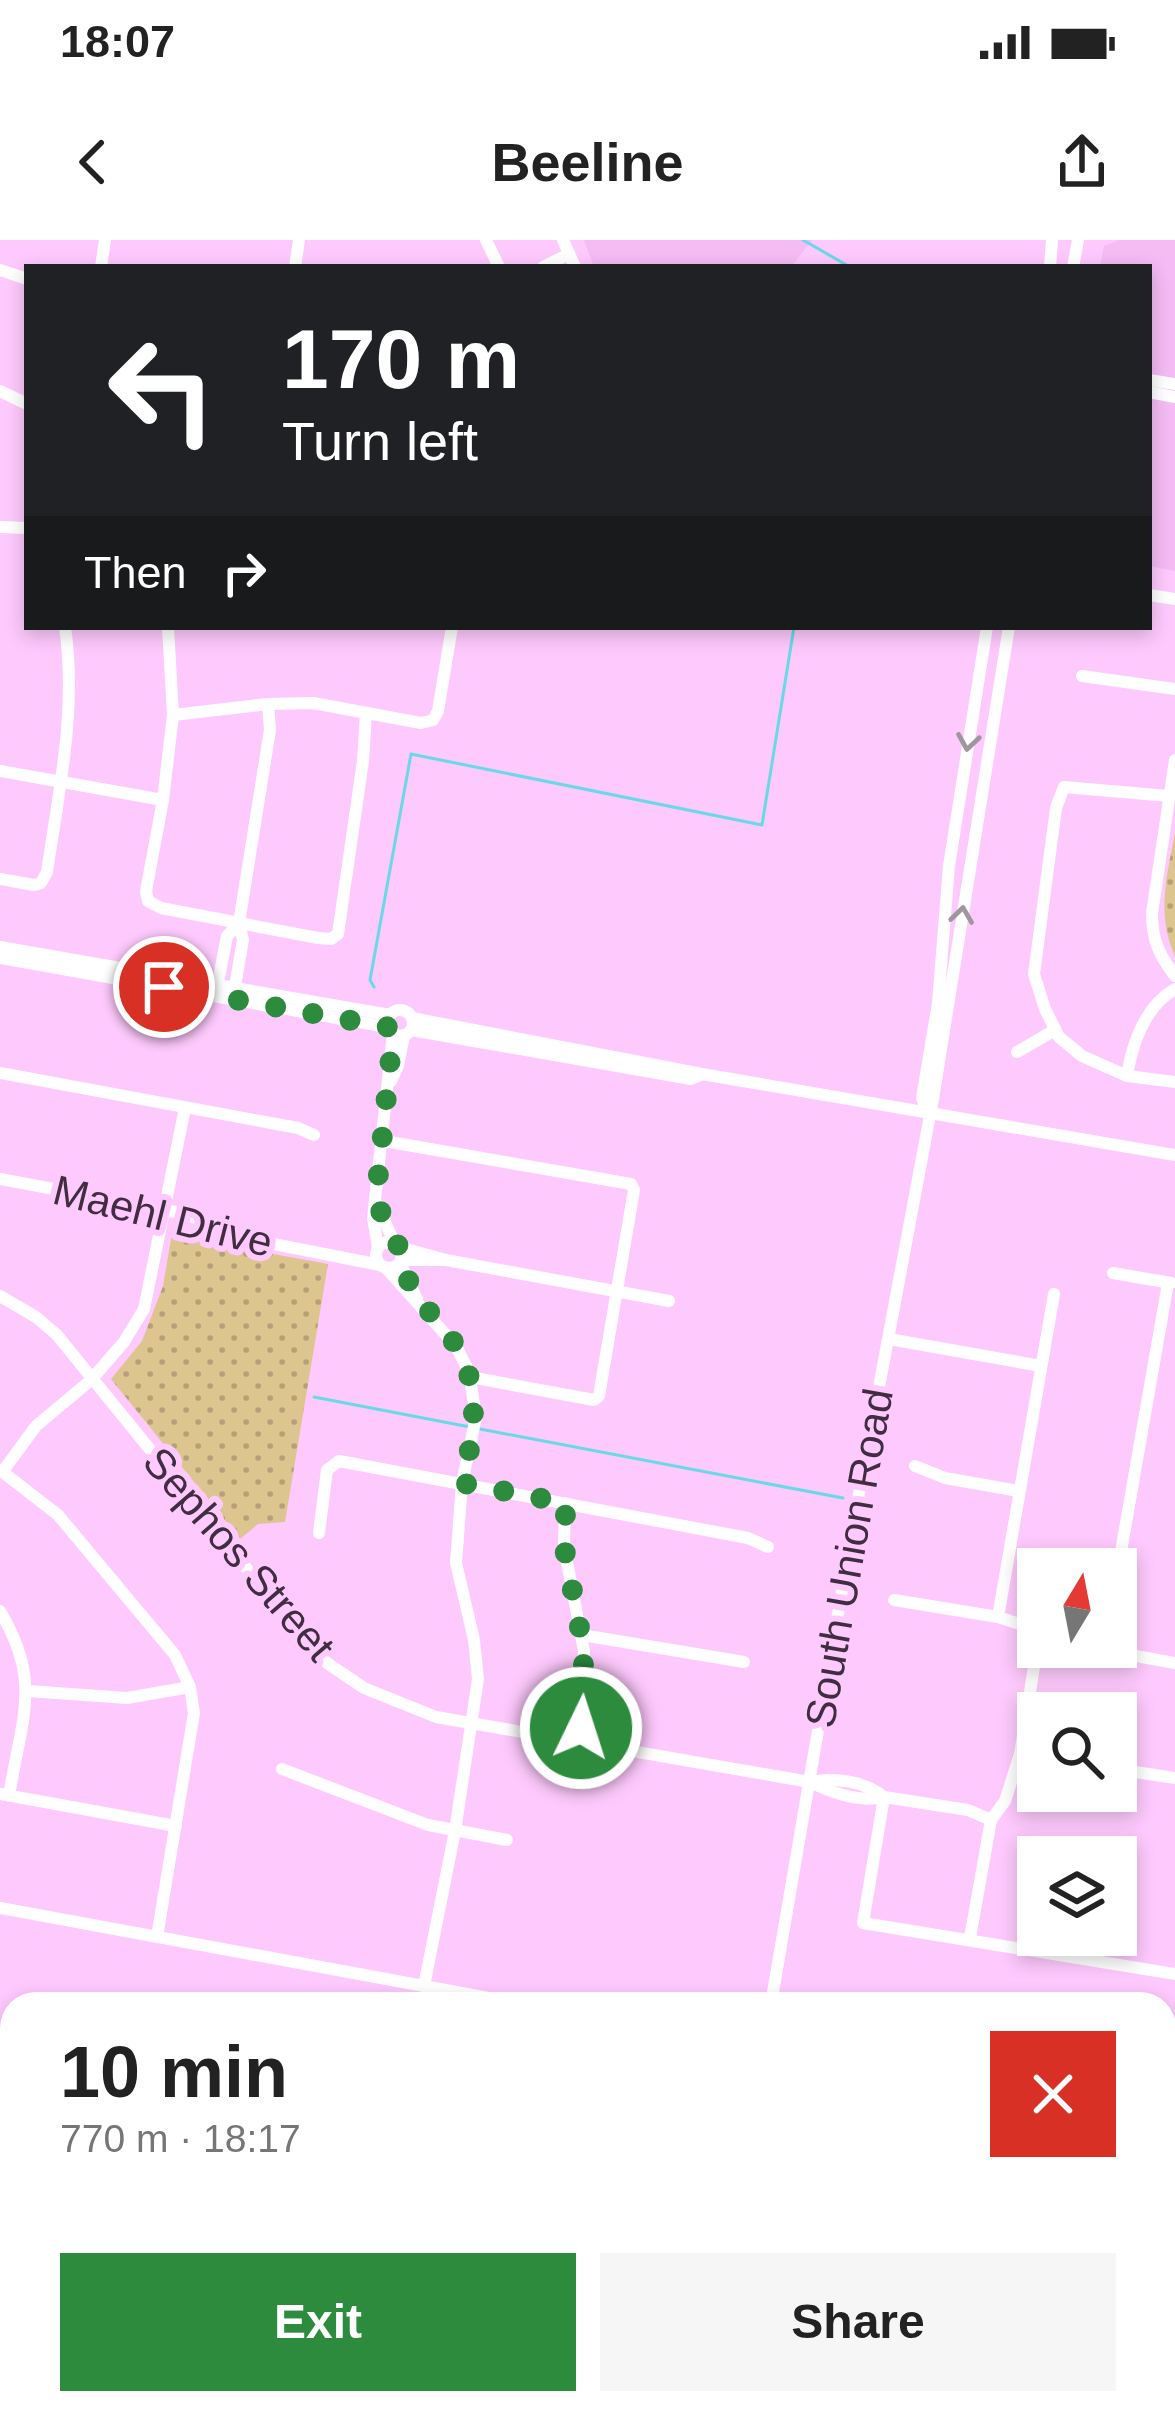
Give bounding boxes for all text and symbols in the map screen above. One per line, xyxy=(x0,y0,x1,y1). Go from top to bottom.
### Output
text: 18:07 xyxy=(60,16,175,67)
icon: back xyxy=(60,129,126,195)
icon: share xyxy=(1049,129,1115,195)
text: Beeline xyxy=(491,132,684,192)
icon: left xyxy=(84,312,240,468)
text: 170 m xyxy=(282,312,520,406)
text: Turn left xyxy=(282,411,478,471)
icon: right xyxy=(211,540,277,606)
text: Then xyxy=(84,547,187,598)
one-way arrow xyxy=(956,733,982,752)
one-way arrow xyxy=(948,905,974,925)
pin xyxy=(113,936,215,1038)
icon: arrive xyxy=(131,954,197,1020)
street label: Maehl Drive xyxy=(49,1166,277,1266)
street label: South Union Road xyxy=(796,1385,902,1731)
street label: Sephos Street xyxy=(134,1438,344,1670)
north arrow xyxy=(1017,1548,1137,1668)
map controls xyxy=(1017,1548,1137,1956)
position arrow xyxy=(518,1665,644,1791)
button: search xyxy=(1017,1692,1137,1812)
button: layers xyxy=(1017,1836,1137,1956)
button: close xyxy=(990,2031,1116,2157)
text: 10 min xyxy=(60,2032,288,2112)
text: 770 m · 18:17 xyxy=(60,2117,301,2160)
button: Exit xyxy=(60,2253,576,2391)
button: Share xyxy=(600,2253,1116,2391)

